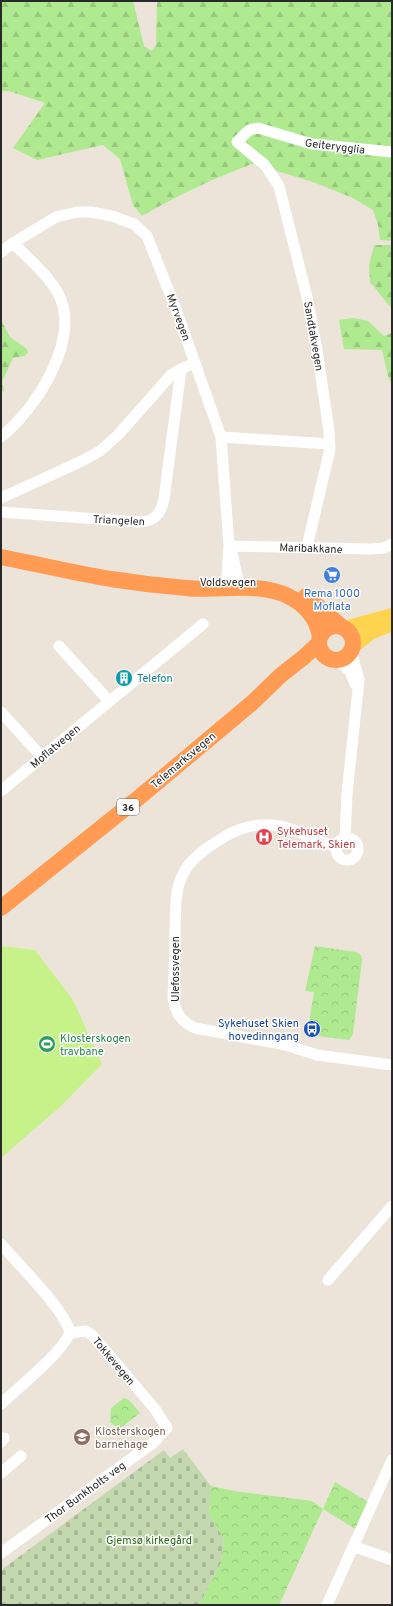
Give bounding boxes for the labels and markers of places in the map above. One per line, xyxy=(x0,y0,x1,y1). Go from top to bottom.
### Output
supermarket icon: Rema 1000 Moflata xyxy=(322,565,342,585)
place label: Rema 1000 Moflata xyxy=(304,587,360,614)
building icon: Telefon xyxy=(114,668,134,688)
place label: Telefon xyxy=(137,672,173,686)
place label: Sykehuset Telemark, Skien xyxy=(277,825,355,852)
hospital icon: Sykehuset Telemark, Skien xyxy=(254,827,274,847)
place label: Sykehuset Skien hovedinngang xyxy=(218,1017,299,1044)
bus stop icon: Sykehuset Skien hovedinngang xyxy=(302,1019,322,1039)
place label: Klosterskogen travbane xyxy=(60,1032,131,1059)
sports icon: Klosterskogen travbane xyxy=(37,1034,57,1054)
place label: Klosterskogen barnehage xyxy=(95,1425,166,1452)
school or university icon: Klosterskogen barnehage xyxy=(72,1427,92,1447)

